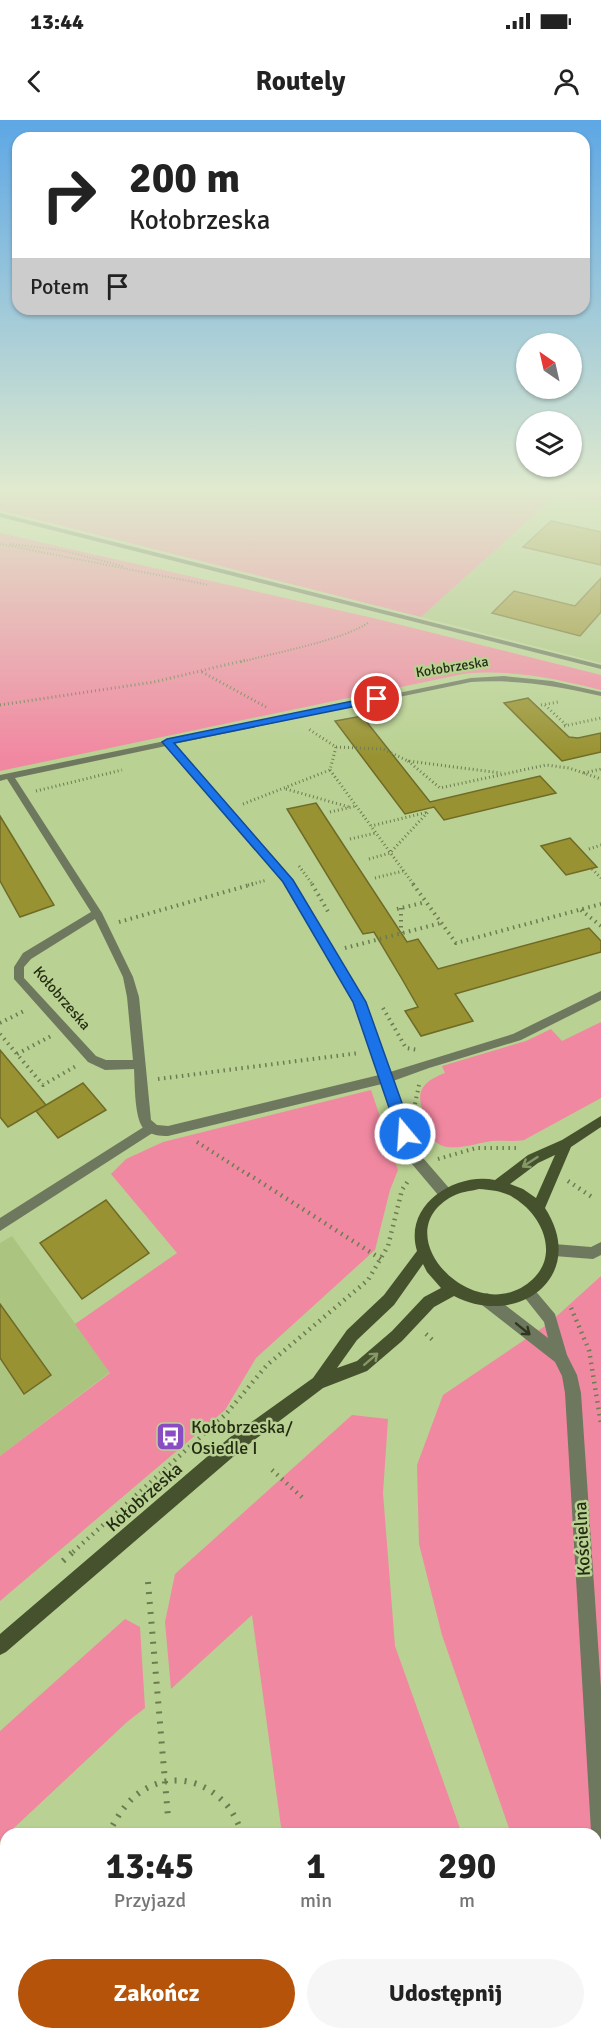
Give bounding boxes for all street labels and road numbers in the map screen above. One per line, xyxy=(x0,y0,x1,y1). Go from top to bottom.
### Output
street label: Kołobrzeska xyxy=(414,653,490,681)
street label: Kołobrzeska xyxy=(29,962,95,1034)
street label: Kołobrzeska xyxy=(101,1458,187,1536)
street label: Kościelna xyxy=(569,1501,595,1577)

